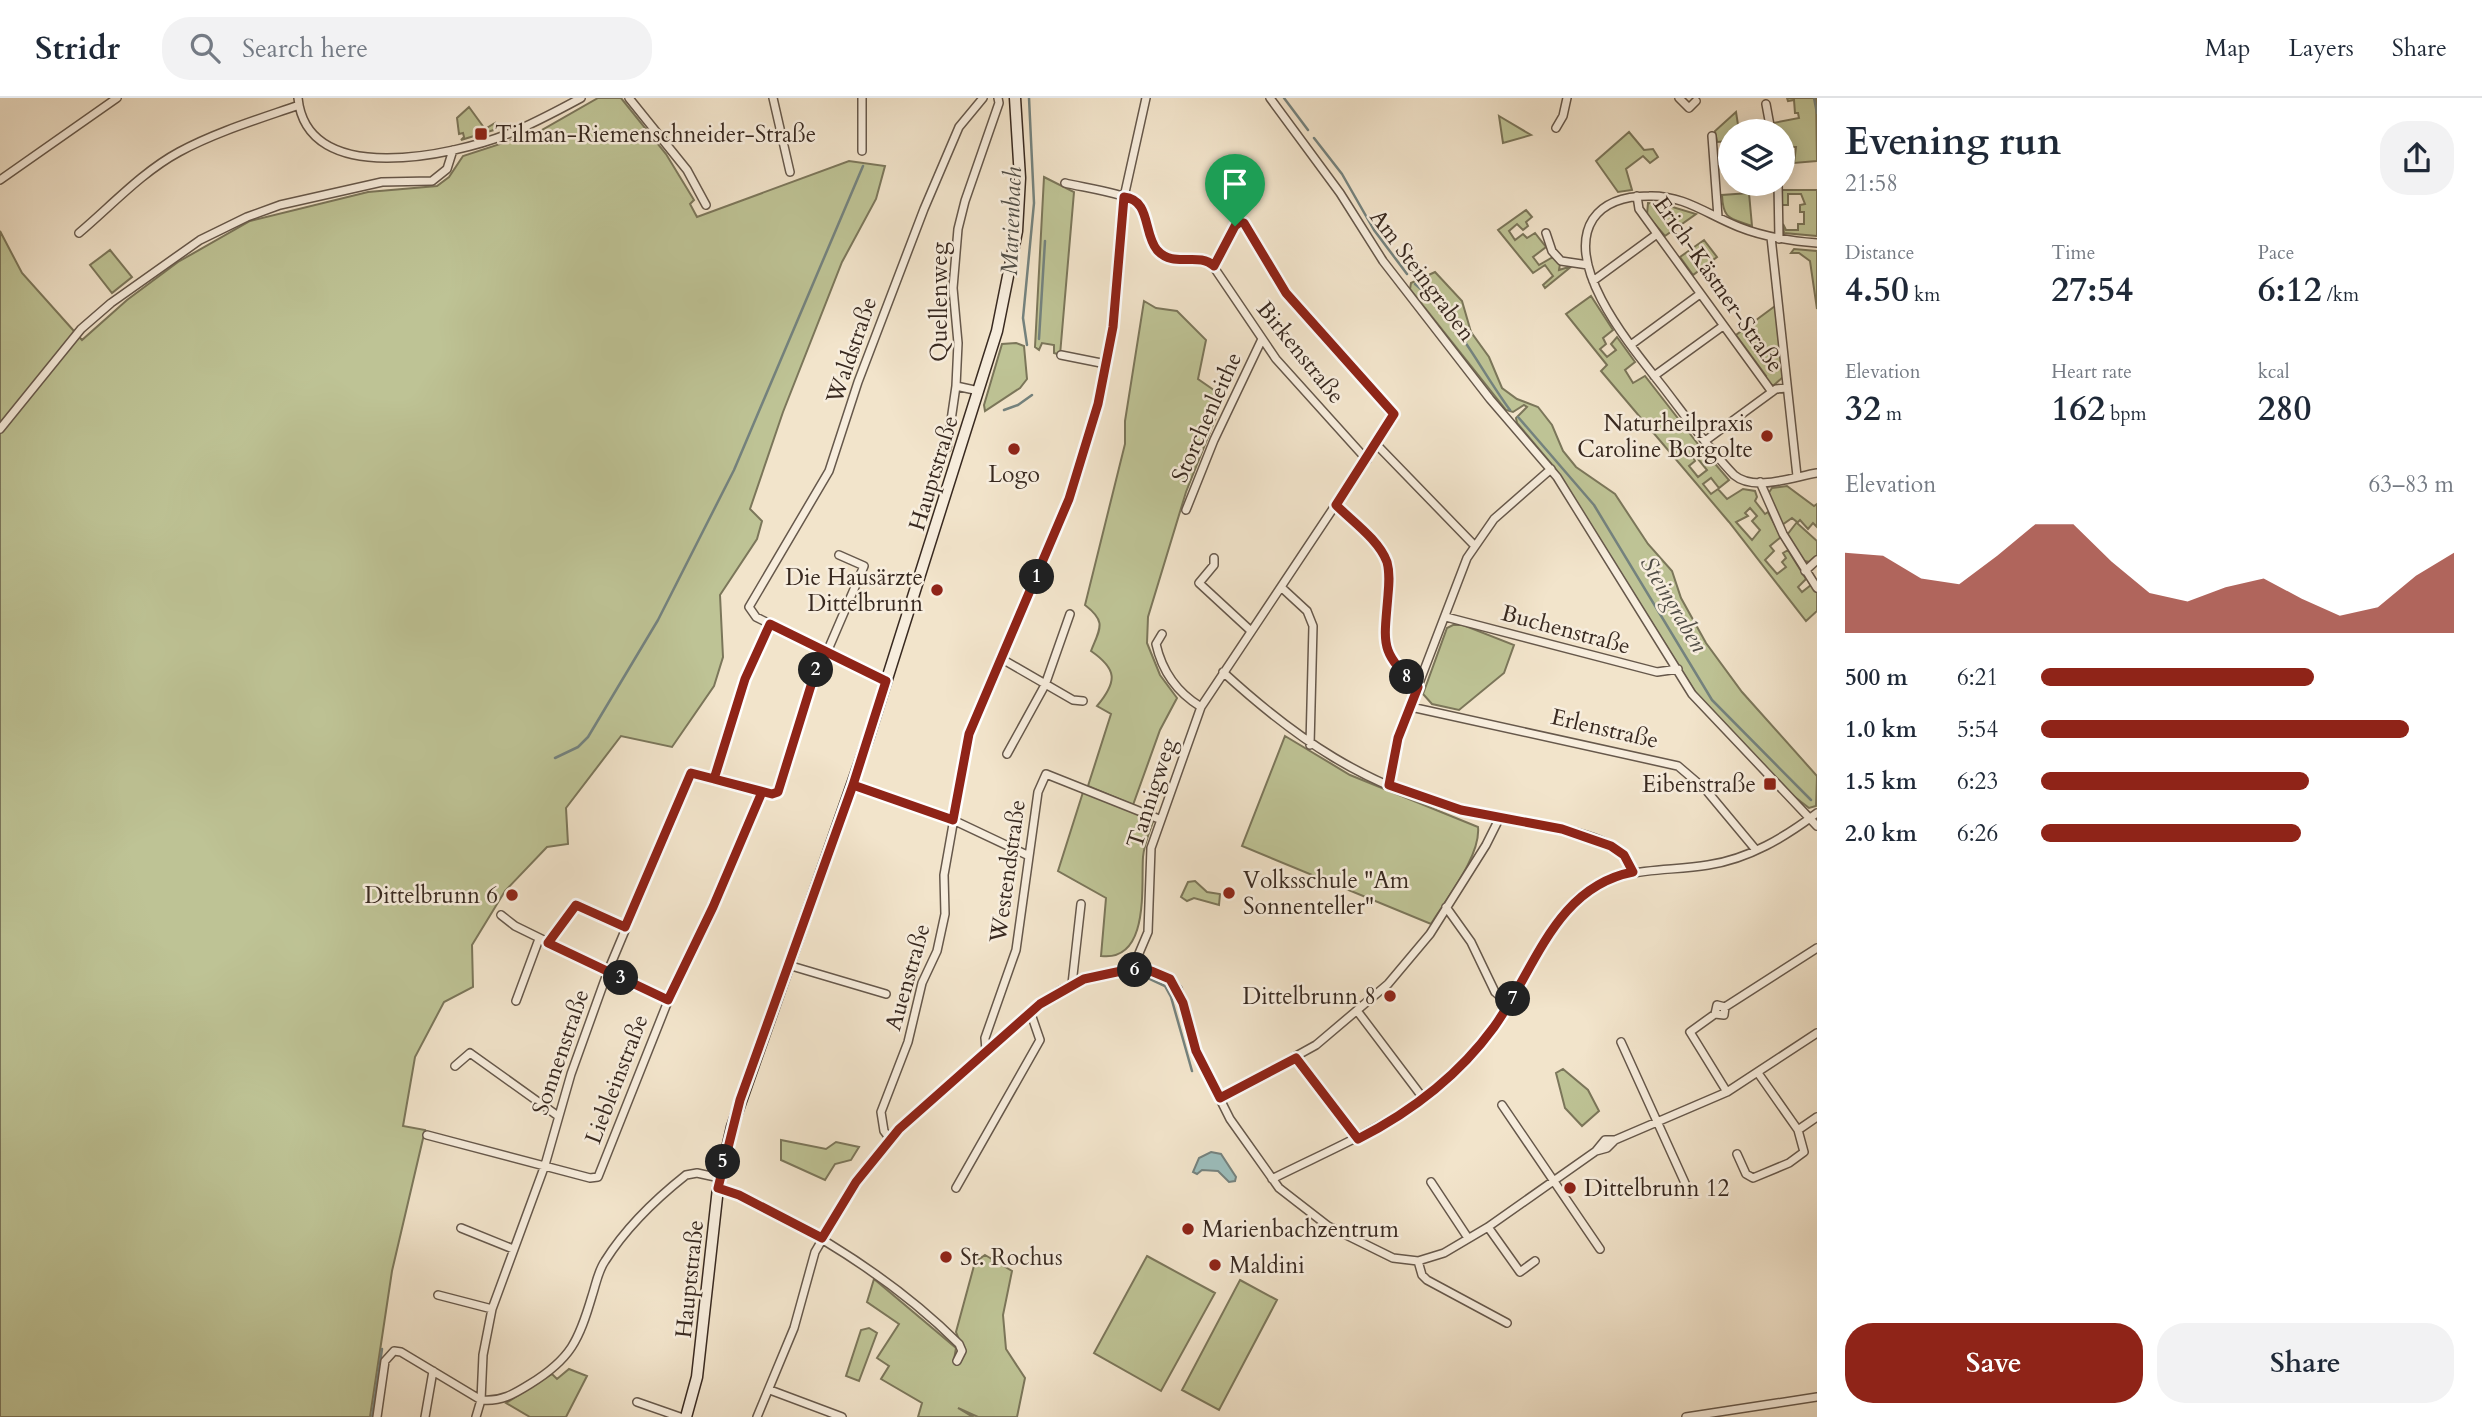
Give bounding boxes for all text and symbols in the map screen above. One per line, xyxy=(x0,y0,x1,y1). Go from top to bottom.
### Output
search box xyxy=(162,17,652,80)
text: Stridr xyxy=(35,26,120,71)
icon: search xyxy=(186,29,224,67)
text: Search here xyxy=(242,31,368,66)
text: Map xyxy=(2205,32,2251,65)
text: Layers xyxy=(2289,32,2354,65)
text: Share xyxy=(2392,32,2447,65)
text: Evening run xyxy=(1845,116,2061,168)
place label: Tilman-Riemenschneider-Straße xyxy=(495,119,816,150)
map controls xyxy=(1718,119,1795,196)
button: layers xyxy=(1718,119,1795,196)
button: share xyxy=(2380,121,2454,195)
marker: Tilman-Riemenschneider-Straße xyxy=(473,126,489,142)
pin xyxy=(1205,154,1265,226)
icon: arrive xyxy=(1216,165,1254,203)
water label: Marienbach xyxy=(993,166,1030,276)
text: 21:58 xyxy=(1845,168,1898,199)
street label: Erich-Kästner-Straße xyxy=(1646,190,1791,378)
street label: Am Steingraben xyxy=(1363,203,1482,348)
text: Distance xyxy=(1845,240,1914,266)
text: Time xyxy=(2051,240,2095,266)
text: Pace xyxy=(2258,240,2294,266)
street label: Quellenweg xyxy=(924,242,955,362)
text: 4.50 xyxy=(1845,266,1909,314)
text: 27:54 xyxy=(2051,266,2133,314)
text: 6:12 xyxy=(2258,266,2322,314)
text: km xyxy=(1909,282,1940,308)
text: /km xyxy=(2322,282,2359,308)
street label: Waldstraße xyxy=(818,293,884,409)
street label: Birkenstraße xyxy=(1250,294,1352,410)
street label: Storchenleithe xyxy=(1164,347,1249,487)
text: Elevation xyxy=(1845,359,1920,385)
text: Heart rate xyxy=(2051,359,2132,385)
text: kcal xyxy=(2258,359,2290,385)
text: 32 xyxy=(1845,385,1881,433)
text: 162 xyxy=(2051,385,2105,433)
text: 280 xyxy=(2258,385,2311,433)
text: m xyxy=(1881,401,1902,427)
text: bpm xyxy=(2105,401,2147,427)
place label: Naturheilpraxis Caroline Borgolte xyxy=(1577,408,1753,465)
street label: Hauptstraße xyxy=(901,412,966,534)
marker: Naturheilpraxis Caroline Borgolte xyxy=(1759,428,1775,444)
marker: Logo xyxy=(1006,441,1022,457)
place label: Logo xyxy=(988,459,1040,490)
text: Elevation xyxy=(1845,469,1936,500)
text: 63–83 m xyxy=(2369,469,2454,500)
water label: Steingraben xyxy=(1632,550,1715,659)
pin: 1 xyxy=(1020,560,1054,594)
place label: Die Hausärzte Dittelbrunn xyxy=(785,562,923,619)
text: 1 xyxy=(1032,563,1041,589)
marker: Die Hausärzte Dittelbrunn xyxy=(929,582,945,598)
street label: Buchenstraße xyxy=(1498,597,1634,662)
pin: 2 xyxy=(798,652,834,688)
text: 2 xyxy=(811,656,820,682)
pin: 8 xyxy=(1390,660,1424,694)
text: 500 m xyxy=(1845,662,1908,693)
text: 6:21 xyxy=(1957,662,1998,693)
text: 8 xyxy=(1402,663,1411,689)
street label: Erlenstraße xyxy=(1548,701,1662,756)
text: 1.0 km xyxy=(1845,714,1917,745)
text: 5:54 xyxy=(1957,714,1998,745)
street label: Tannigweg xyxy=(1119,734,1184,852)
text: 1.5 km xyxy=(1845,766,1917,797)
text: 6:23 xyxy=(1957,766,1998,797)
place label: Eibenstraße xyxy=(1642,769,1756,800)
marker: Eibenstraße xyxy=(1762,776,1778,792)
street label: Westendstraße xyxy=(982,798,1033,946)
text: 2.0 km xyxy=(1845,818,1917,849)
text: 6:26 xyxy=(1957,818,1998,849)
place label: Volksschule "Am Sonnenteller" xyxy=(1243,865,1410,922)
place label: Dittelbrunn 6 xyxy=(365,880,498,911)
marker: Volksschule "Am Sonnenteller" xyxy=(1221,885,1237,901)
marker: Dittelbrunn 6 xyxy=(504,887,520,903)
street label: Auenstraße xyxy=(877,920,938,1034)
pin: 6 xyxy=(1118,952,1152,988)
text: 6 xyxy=(1130,956,1139,982)
pin: 3 xyxy=(604,960,638,996)
text: 3 xyxy=(616,964,625,990)
place label: Dittelbrunn 8 xyxy=(1243,981,1376,1012)
pin: 7 xyxy=(1496,982,1530,1016)
street label: Sonnenstraße xyxy=(524,985,596,1119)
text: 7 xyxy=(1508,985,1517,1011)
marker: Dittelbrunn 8 xyxy=(1382,988,1398,1004)
street label: Liebleinstraße xyxy=(578,1010,655,1148)
pin: 5 xyxy=(706,1144,740,1180)
text: 5 xyxy=(718,1148,727,1174)
place label: Dittelbrunn 12 xyxy=(1584,1173,1729,1204)
marker: Dittelbrunn 12 xyxy=(1562,1180,1578,1196)
place label: Marienbachzentrum xyxy=(1202,1214,1399,1245)
street label: Hauptstraße xyxy=(668,1218,711,1340)
marker: Marienbachzentrum xyxy=(1180,1221,1196,1237)
place label: St. Rochus xyxy=(960,1242,1063,1273)
marker: St. Rochus xyxy=(938,1249,954,1265)
place label: Maldini xyxy=(1229,1250,1305,1281)
marker: Maldini xyxy=(1207,1257,1223,1273)
button: Save xyxy=(1845,1323,2143,1403)
button: Share xyxy=(2157,1323,2454,1403)

